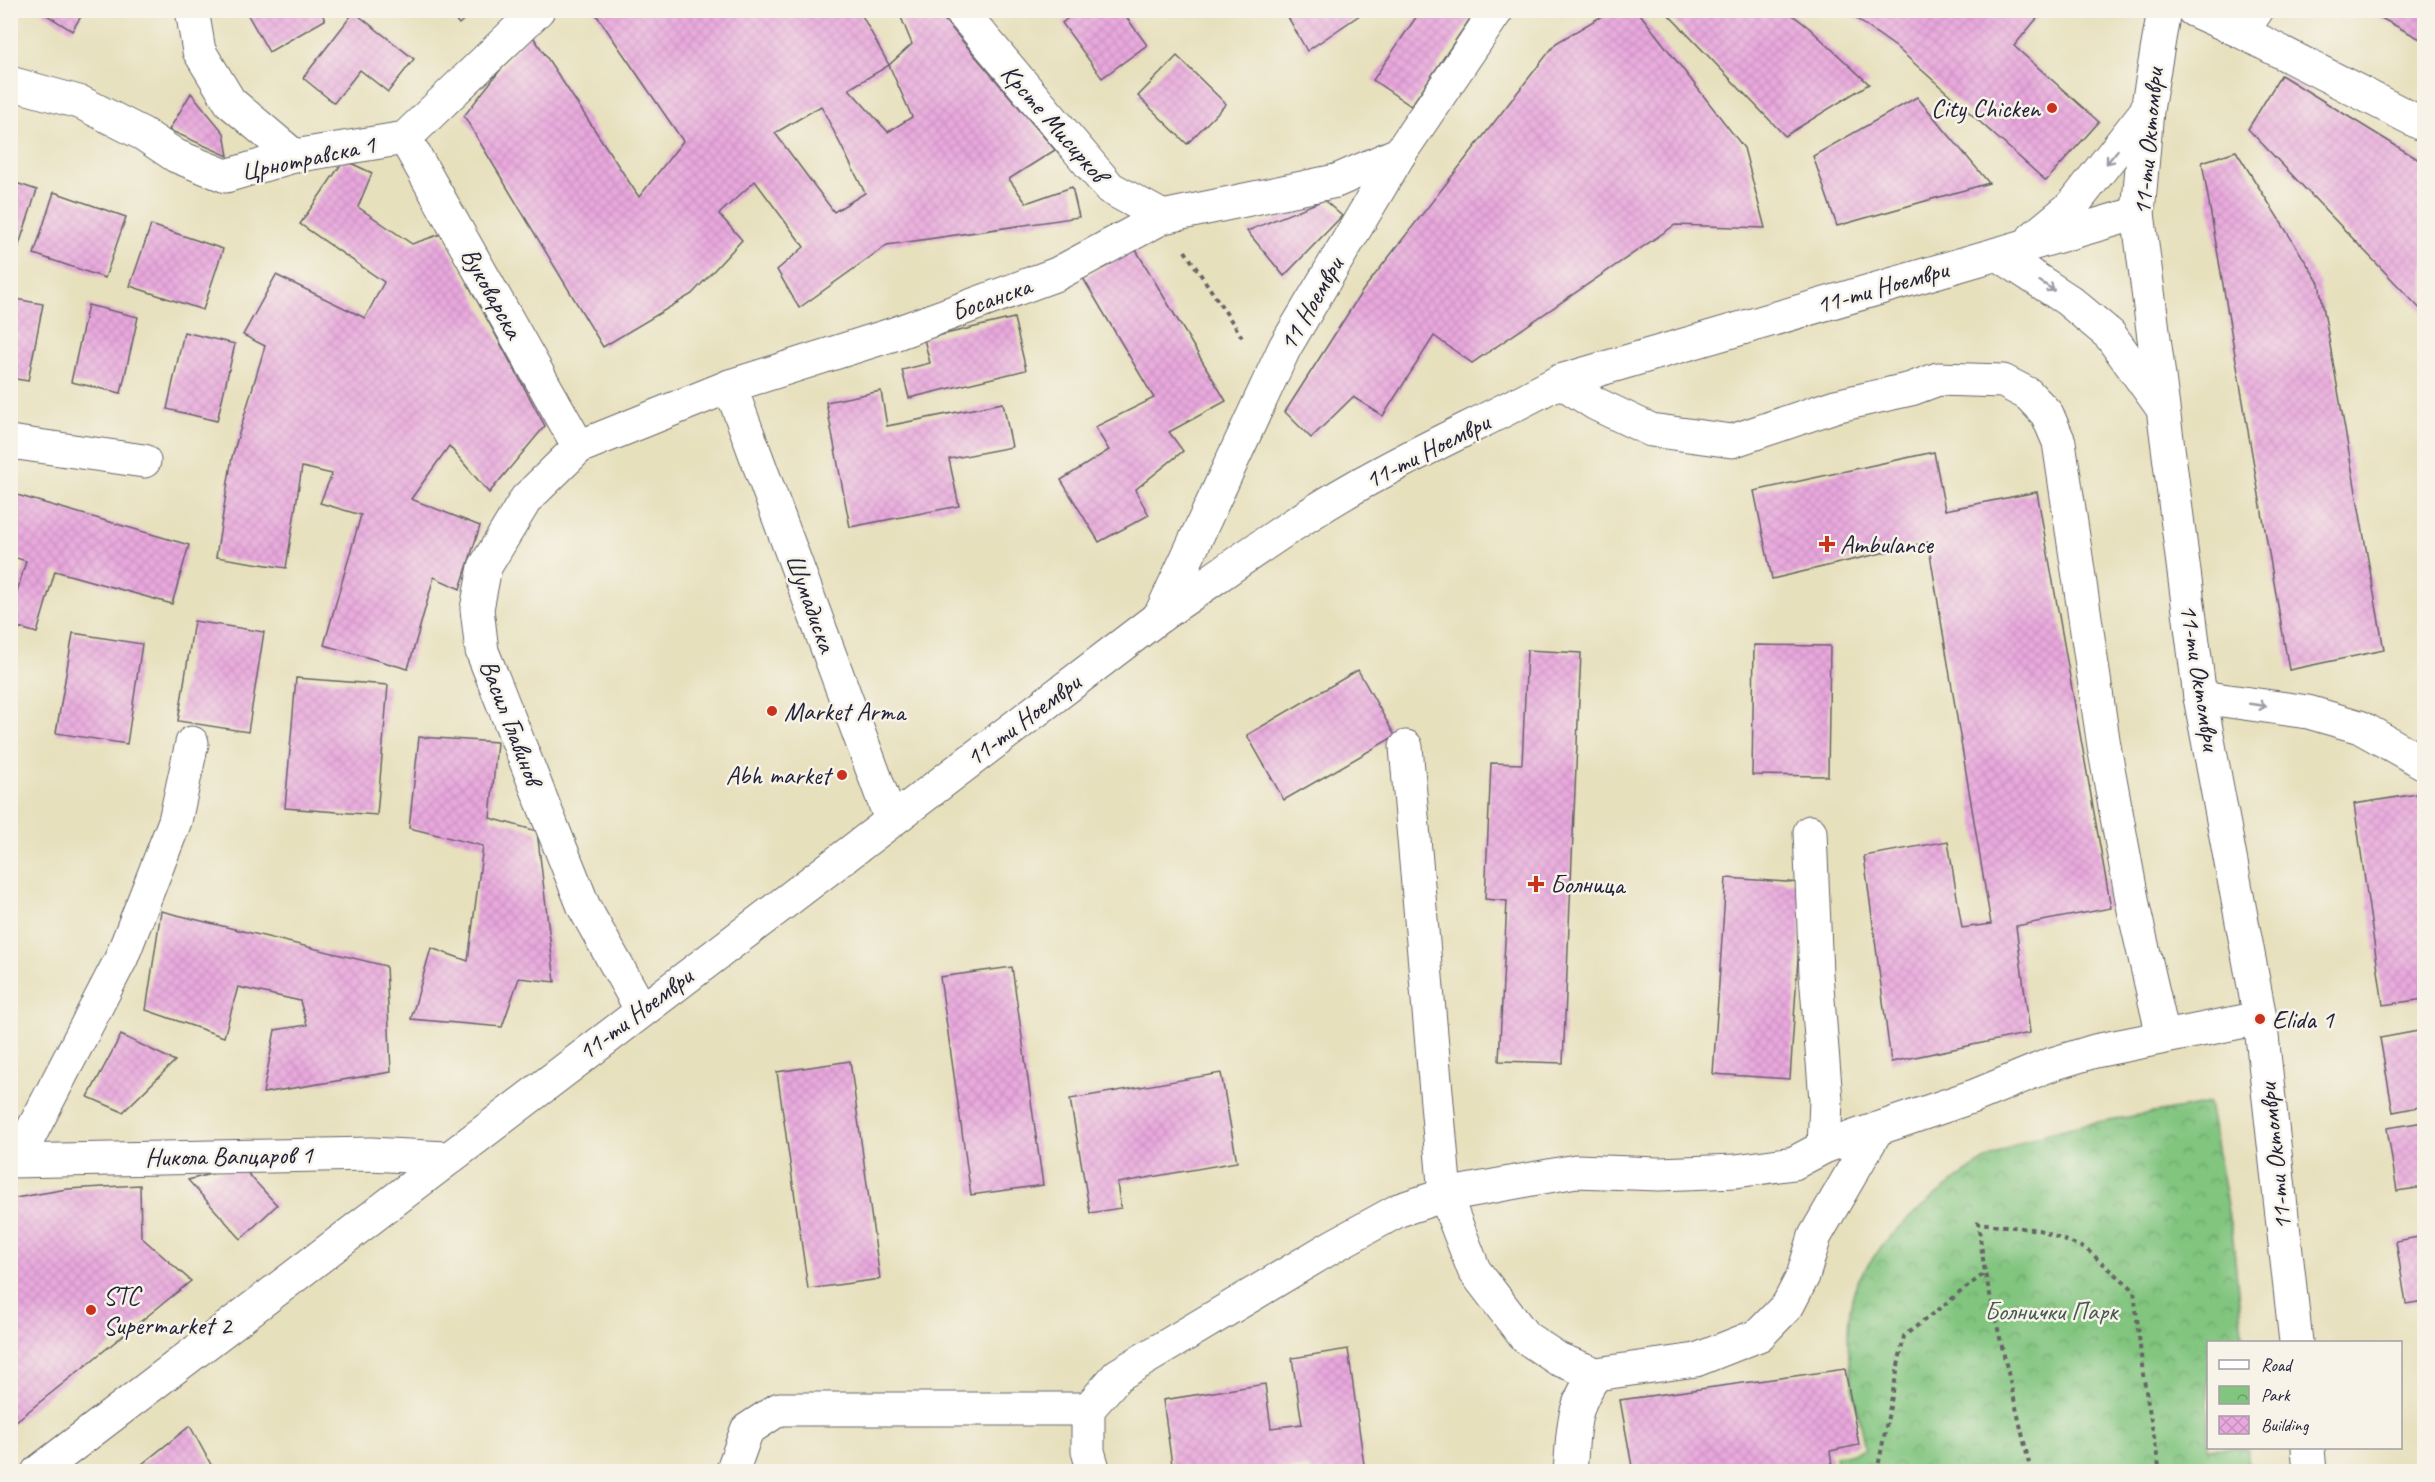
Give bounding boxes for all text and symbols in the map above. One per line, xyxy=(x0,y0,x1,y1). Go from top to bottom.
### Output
street label: Крсте Мисирков xyxy=(994,57,1118,194)
street label: 11-ти Октомври xyxy=(2125,64,2171,217)
place label: City Chicken xyxy=(1931,92,2041,125)
marker: City Chicken xyxy=(2045,101,2059,115)
street label: Црнотравска 1 xyxy=(238,127,379,188)
one-way arrow xyxy=(2105,149,2118,165)
street label: Вуковарска xyxy=(454,242,531,346)
street label: 11 Ноември xyxy=(1271,249,1352,356)
street label: 11-ти Ноември xyxy=(1812,252,1953,322)
street label: Босанска xyxy=(947,269,1038,329)
one-way arrow xyxy=(2038,280,2055,292)
street label: 11-ти Ноември xyxy=(1359,405,1496,496)
place label: Ambulance xyxy=(1840,528,1934,561)
marker: Ambulance xyxy=(1818,535,1836,553)
street label: Шумадиска xyxy=(778,549,845,658)
street label: 11-ти Октомври xyxy=(2172,602,2228,755)
street label: Васил Главинов xyxy=(472,655,552,794)
street label: 11-ти Ноември xyxy=(959,665,1088,774)
place label: Market Arma xyxy=(784,695,907,728)
one-way arrow xyxy=(2248,700,2268,711)
marker: Market Arma xyxy=(765,704,779,718)
place label: Abh market xyxy=(726,759,833,792)
marker: Abh market xyxy=(835,768,849,782)
place label: Болница xyxy=(1550,868,1626,901)
marker: Болница xyxy=(1527,875,1545,893)
street label: 11-ти Ноември xyxy=(571,959,700,1068)
place label: Elida 1 xyxy=(2272,1003,2335,1036)
marker: Elida 1 xyxy=(2253,1012,2267,1026)
street label: 11-ти Октомври xyxy=(2251,1079,2299,1232)
street label: Никола Вапцаров 1 xyxy=(145,1138,314,1174)
place label: STC Supermarket 2 xyxy=(103,1279,234,1342)
park label: Болнички Парк xyxy=(1985,1295,2119,1328)
marker: STC Supermarket 2 xyxy=(84,1303,98,1317)
legend xyxy=(2207,1341,2402,1449)
text: Road xyxy=(2261,1354,2294,1376)
text: Park xyxy=(2261,1384,2291,1406)
text: Building xyxy=(2261,1414,2310,1436)

